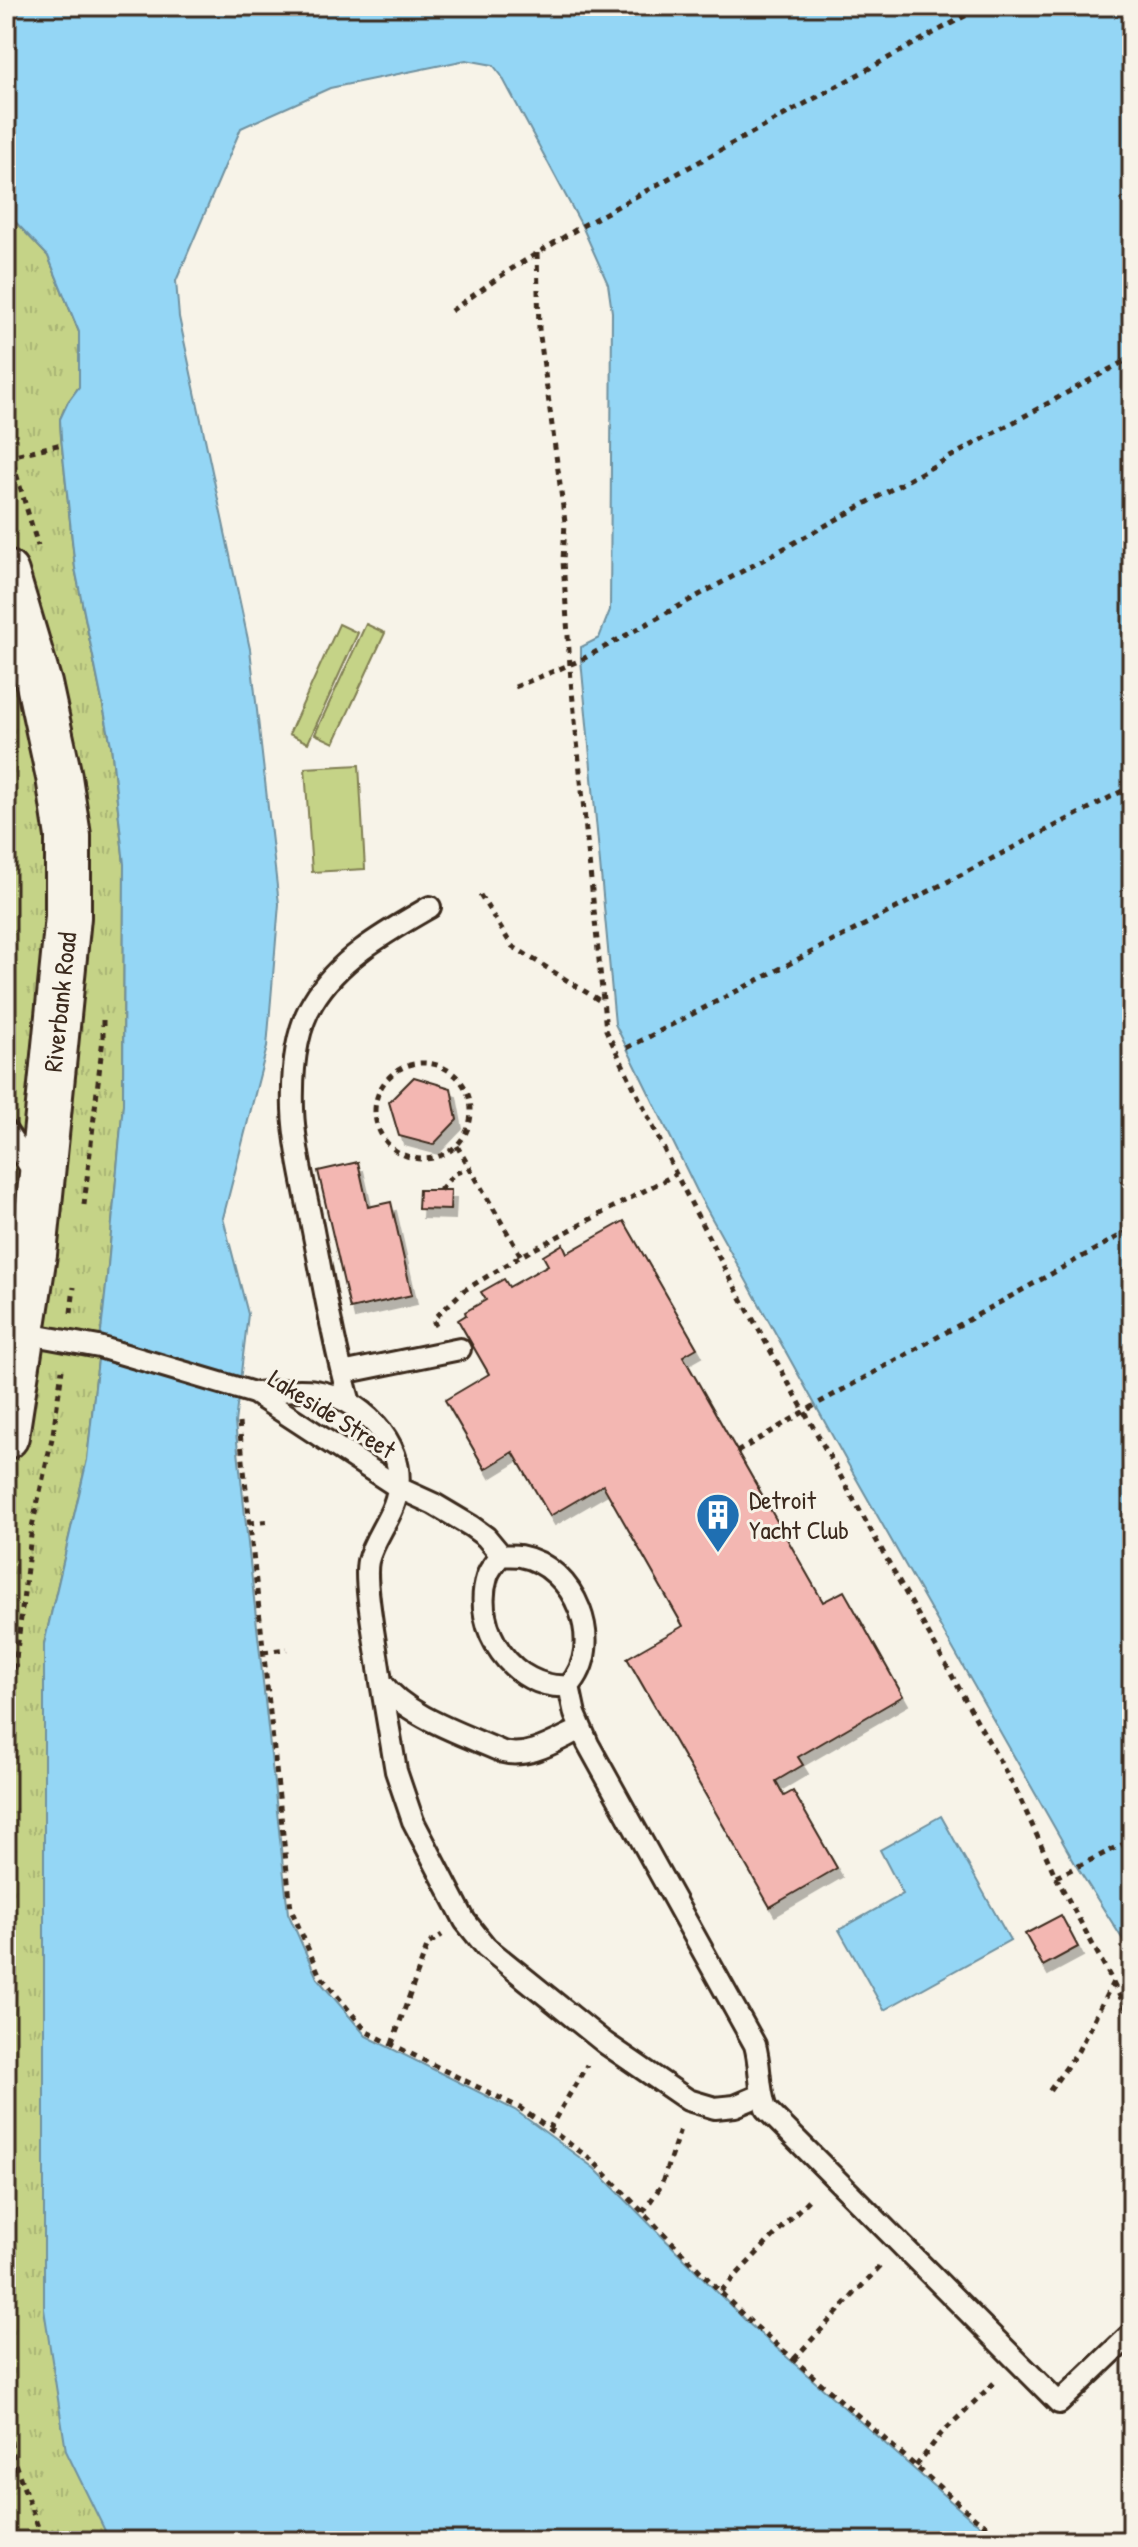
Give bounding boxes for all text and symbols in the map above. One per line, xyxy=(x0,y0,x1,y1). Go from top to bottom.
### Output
street label: Riverbank Road xyxy=(35,930,84,1074)
street label: Lakeside Street xyxy=(262,1361,403,1467)
place label: Detroit Yacht Club xyxy=(749,1482,849,1547)
building icon: Detroit Yacht Club xyxy=(694,1491,742,1554)

